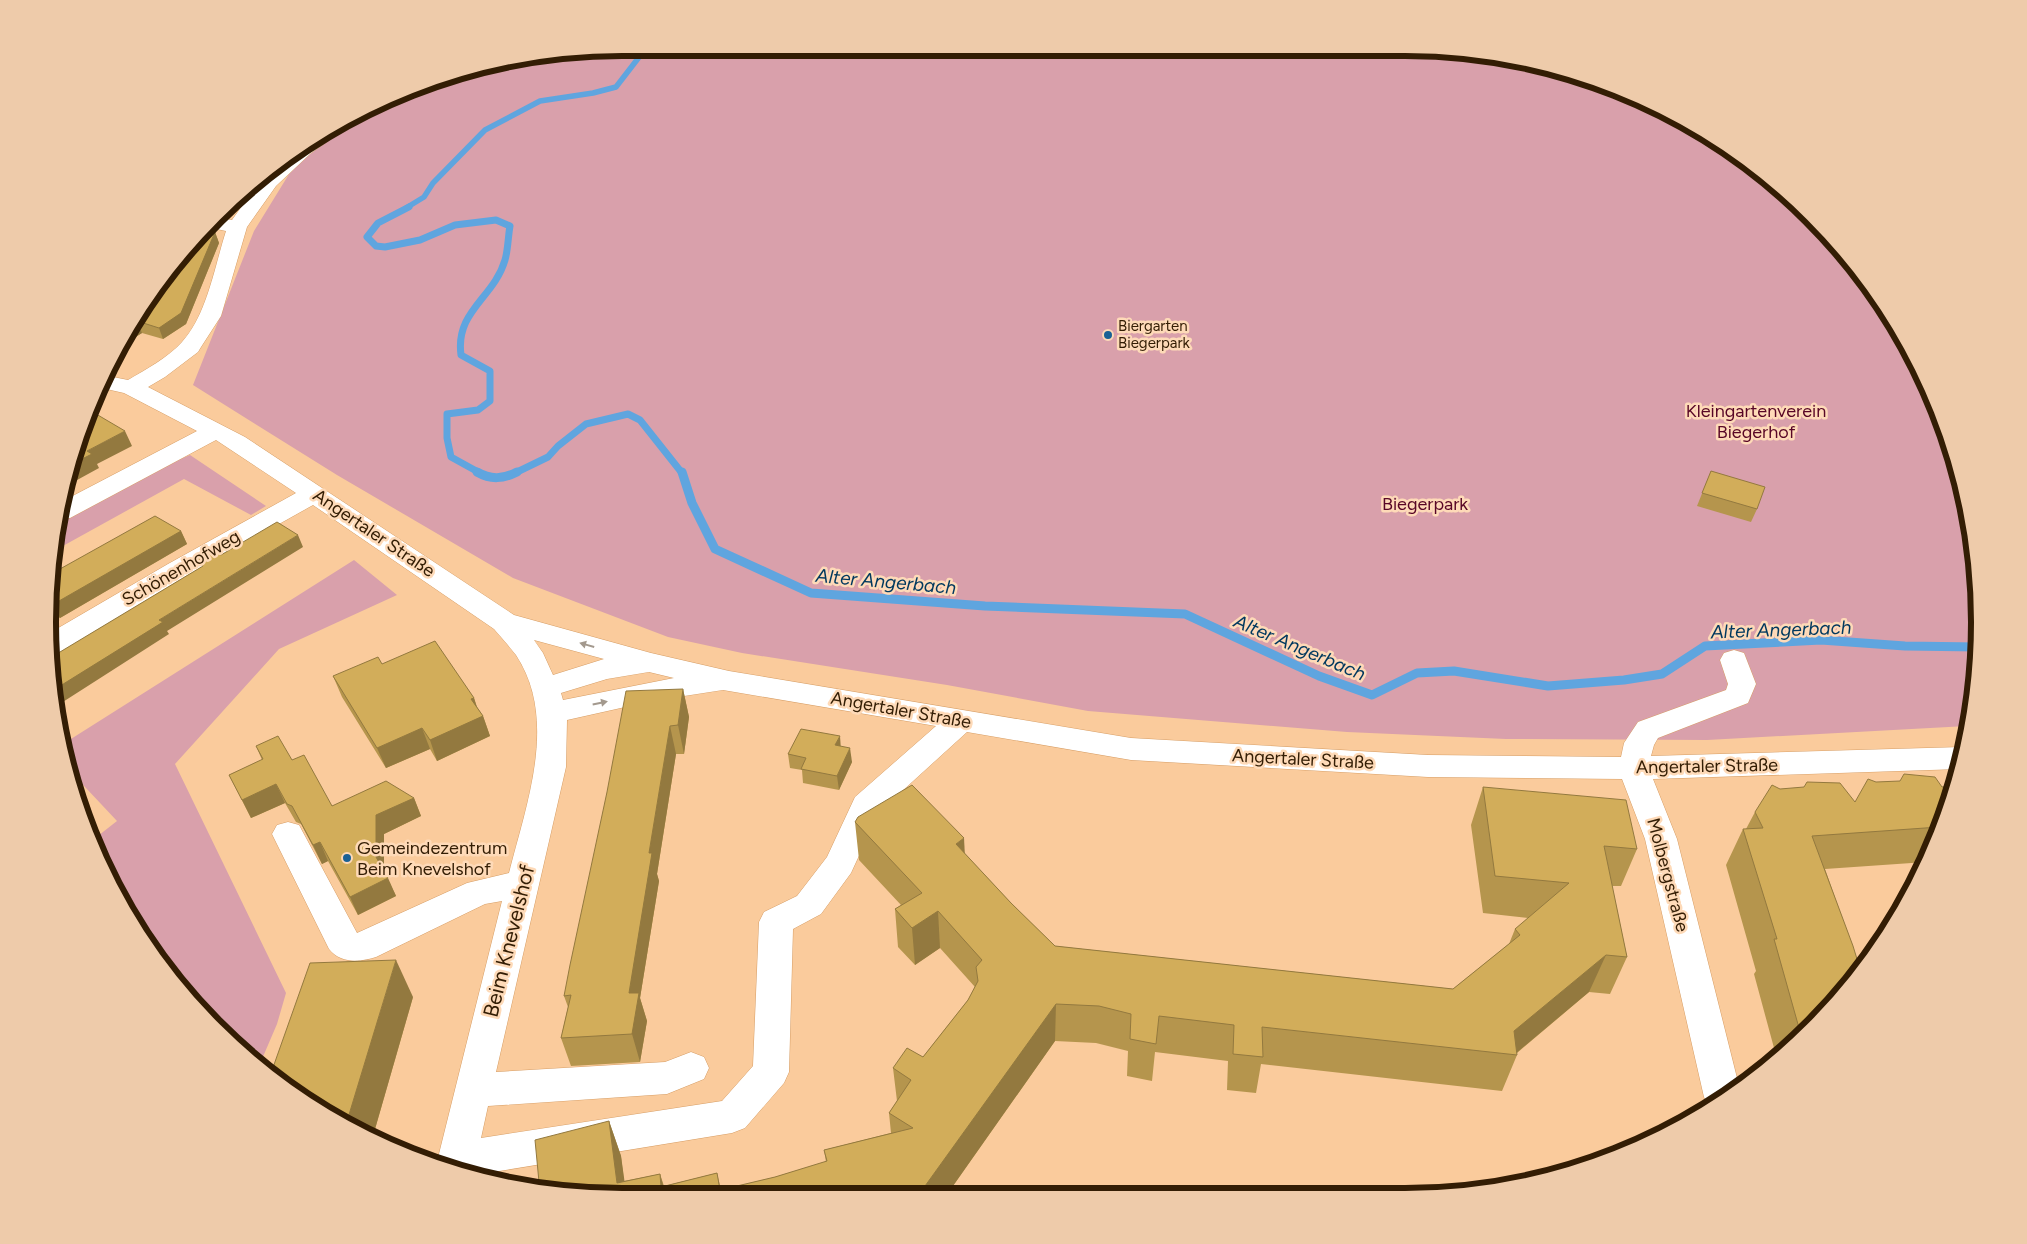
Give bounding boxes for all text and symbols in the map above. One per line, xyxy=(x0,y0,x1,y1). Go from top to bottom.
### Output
place label: Biergarten Biegerpark xyxy=(1118,317,1190,352)
marker: Biergarten Biegerpark xyxy=(1102,329,1114,341)
park label: Kleingartenverein Biegerhof xyxy=(1686,400,1826,443)
street label: Angertaler Straße xyxy=(309,484,439,582)
park label: Biegerpark xyxy=(1382,493,1468,515)
street label: Schönenhofweg xyxy=(118,525,244,611)
water label: Alter Angerbach xyxy=(814,564,957,599)
water label: Alter Angerbach xyxy=(1230,609,1369,686)
water label: Alter Angerbach xyxy=(1709,616,1852,643)
one-way arrow xyxy=(580,641,595,649)
street label: Angertaler Straße xyxy=(829,687,973,733)
one-way arrow xyxy=(592,699,607,707)
street label: Angertaler Straße xyxy=(1231,744,1375,774)
street label: Angertaler Straße xyxy=(1636,754,1778,778)
street label: Molbergstraße xyxy=(1642,816,1694,935)
place label: Gemeindezentrum Beim Knevelshof xyxy=(357,837,507,880)
marker: Gemeindezentrum Beim Knevelshof xyxy=(341,852,353,864)
street label: Beim Knevelshof xyxy=(478,862,540,1020)

